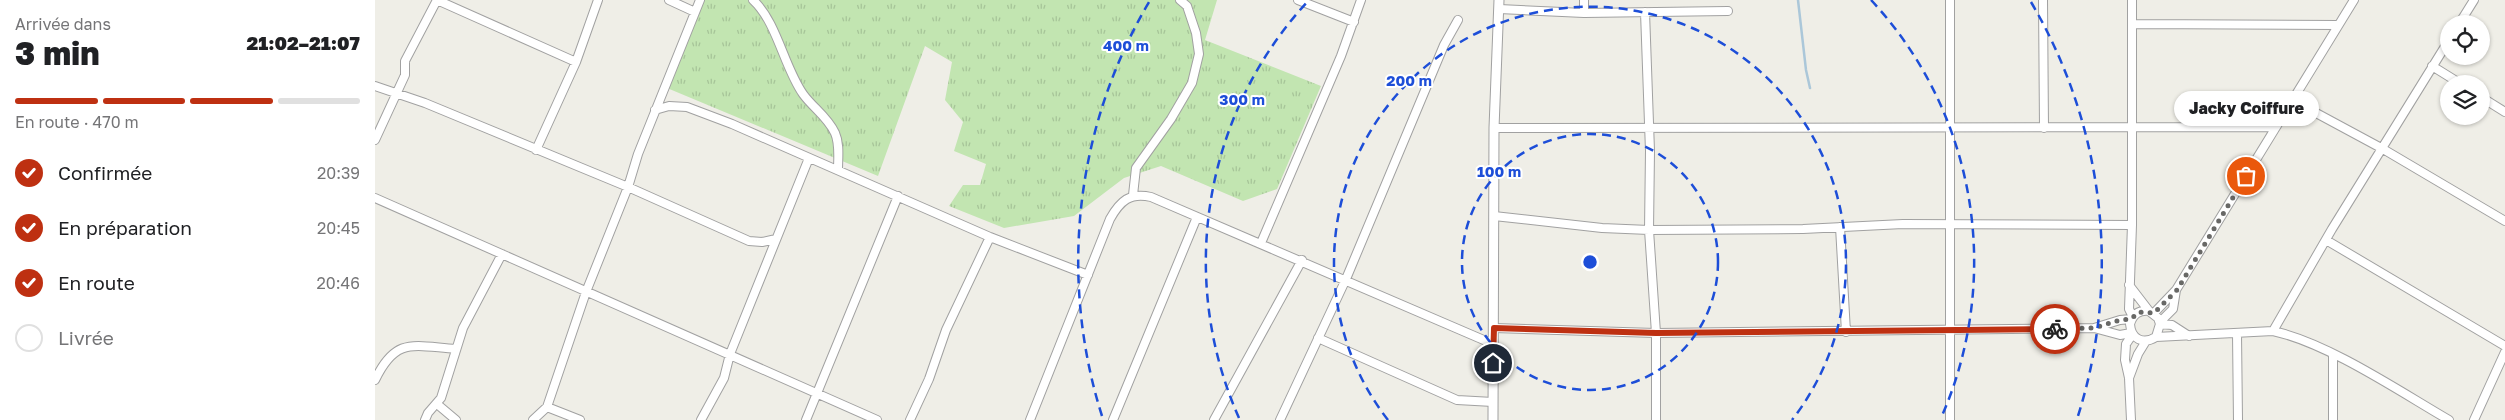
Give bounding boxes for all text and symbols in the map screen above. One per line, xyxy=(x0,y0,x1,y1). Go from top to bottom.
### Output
text: Arrivée dans xyxy=(15,14,111,34)
map controls xyxy=(2440,15,2490,125)
button: locate xyxy=(2440,15,2490,65)
text: 21:02–21:07 xyxy=(246,31,360,54)
text: 3 min xyxy=(15,34,100,72)
text: 400 m xyxy=(1103,36,1149,54)
text: 200 m xyxy=(1386,71,1432,89)
button: layers xyxy=(2440,75,2490,125)
text: 300 m xyxy=(1219,90,1265,108)
callout: Jacky Coiffure xyxy=(2173,91,2319,126)
text: Jacky Coiffure xyxy=(2189,98,2304,118)
text: En route · 470 m xyxy=(15,112,139,132)
pin xyxy=(2225,155,2267,197)
icon: check xyxy=(15,159,43,187)
text: Confirmée xyxy=(58,161,152,184)
text: 100 m xyxy=(1477,162,1521,180)
icon: bag xyxy=(2232,162,2260,190)
text: 20:39 xyxy=(317,163,360,183)
icon: check xyxy=(15,214,43,242)
text: En préparation xyxy=(58,216,192,239)
text: 20:45 xyxy=(317,218,360,238)
centre of rings xyxy=(1581,253,1599,271)
icon: check xyxy=(15,269,43,297)
text: En route xyxy=(58,271,135,294)
text: 20:46 xyxy=(317,273,360,293)
courier xyxy=(2030,304,2080,354)
icon: bike xyxy=(2041,315,2069,343)
text: Livrée xyxy=(58,326,114,349)
pin xyxy=(1472,342,1514,384)
icon: home xyxy=(1479,349,1507,377)

